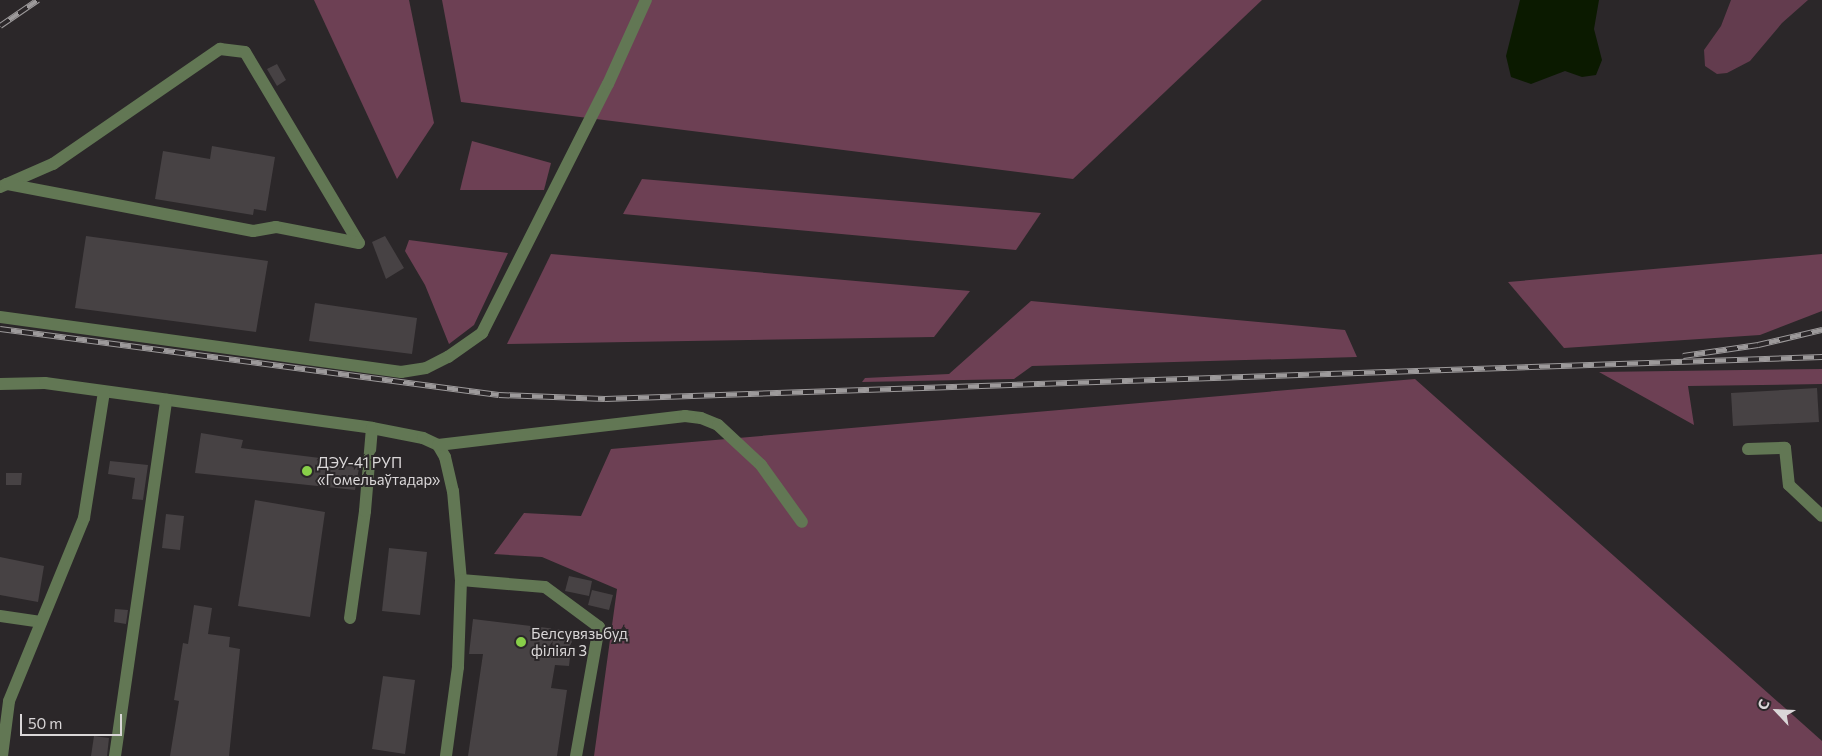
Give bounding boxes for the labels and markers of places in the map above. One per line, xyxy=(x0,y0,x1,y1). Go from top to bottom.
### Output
place label: ДЭУ-41 РУП «Гомельаўтадар» xyxy=(317,453,440,488)
marker: ДЭУ-41 РУП «Гомельаўтадар» xyxy=(301,465,313,477)
place label: Белсувязьбуд філіял 3 xyxy=(531,624,628,659)
marker: Белсувязьбуд філіял 3 xyxy=(515,636,527,648)

